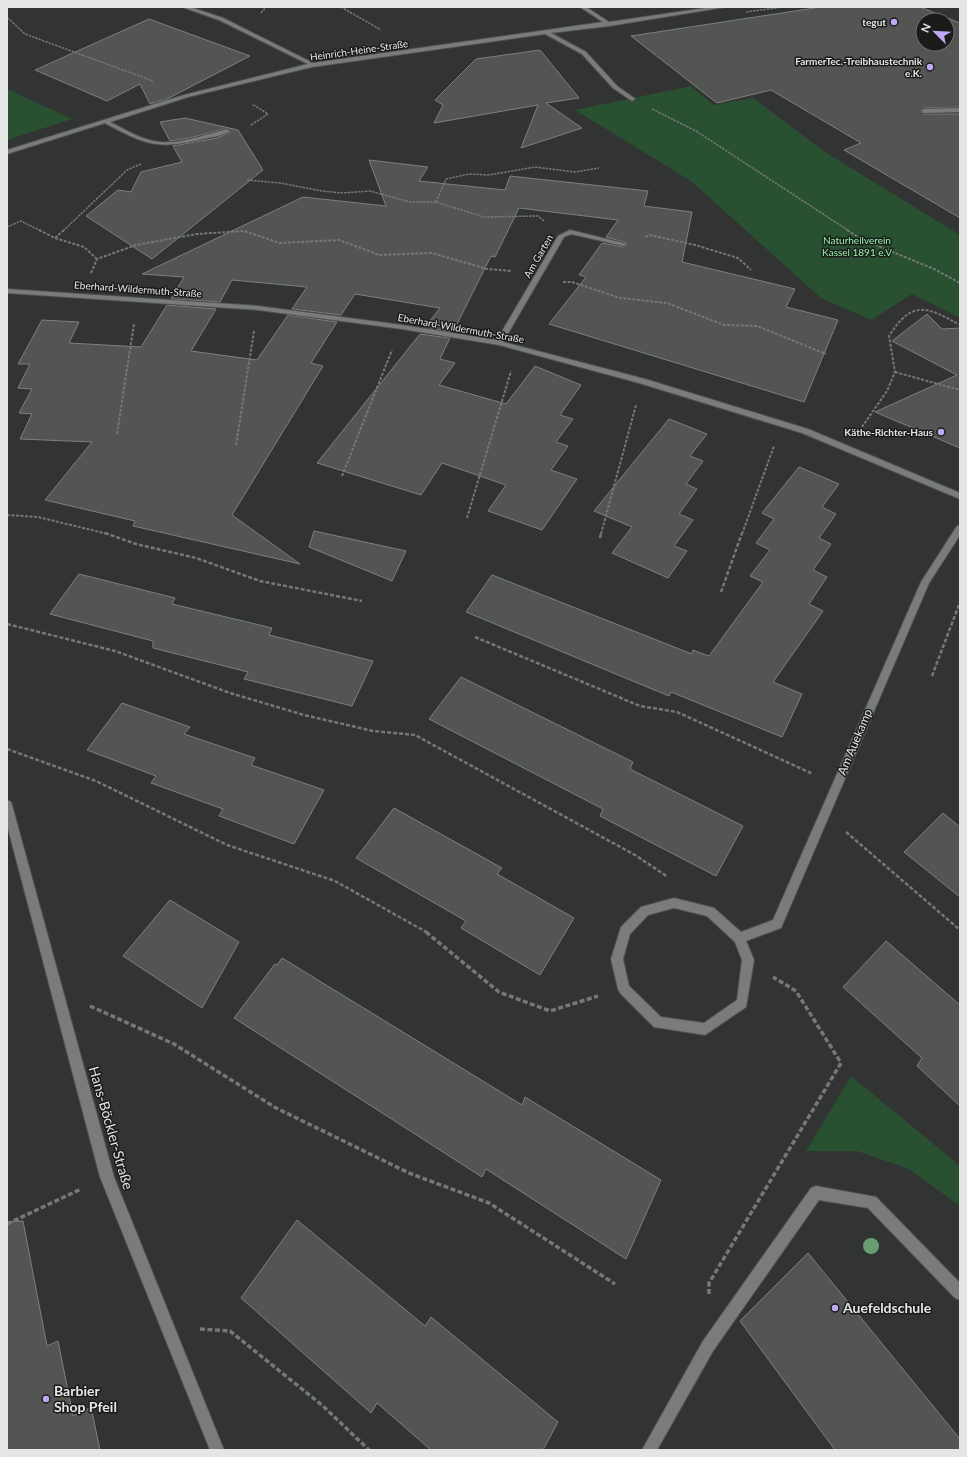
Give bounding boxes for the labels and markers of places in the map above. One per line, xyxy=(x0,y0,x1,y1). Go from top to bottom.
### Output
place label: tegut xyxy=(862,16,886,28)
marker: tegut xyxy=(889,17,899,27)
place label: FarmerTec.-Treibhaustechnik e.K. xyxy=(795,55,923,79)
marker: FarmerTec.-Treibhaustechnik e.K. xyxy=(925,62,935,72)
place label: Käthe-Richter-Haus xyxy=(844,426,934,438)
marker: Käthe-Richter-Haus xyxy=(936,427,946,437)
place label: Auefeldschule xyxy=(842,1299,932,1316)
marker: Auefeldschule xyxy=(830,1303,840,1313)
place label: Barbier Shop Pfeil xyxy=(54,1382,117,1415)
marker: Barbier Shop Pfeil xyxy=(41,1394,51,1404)

